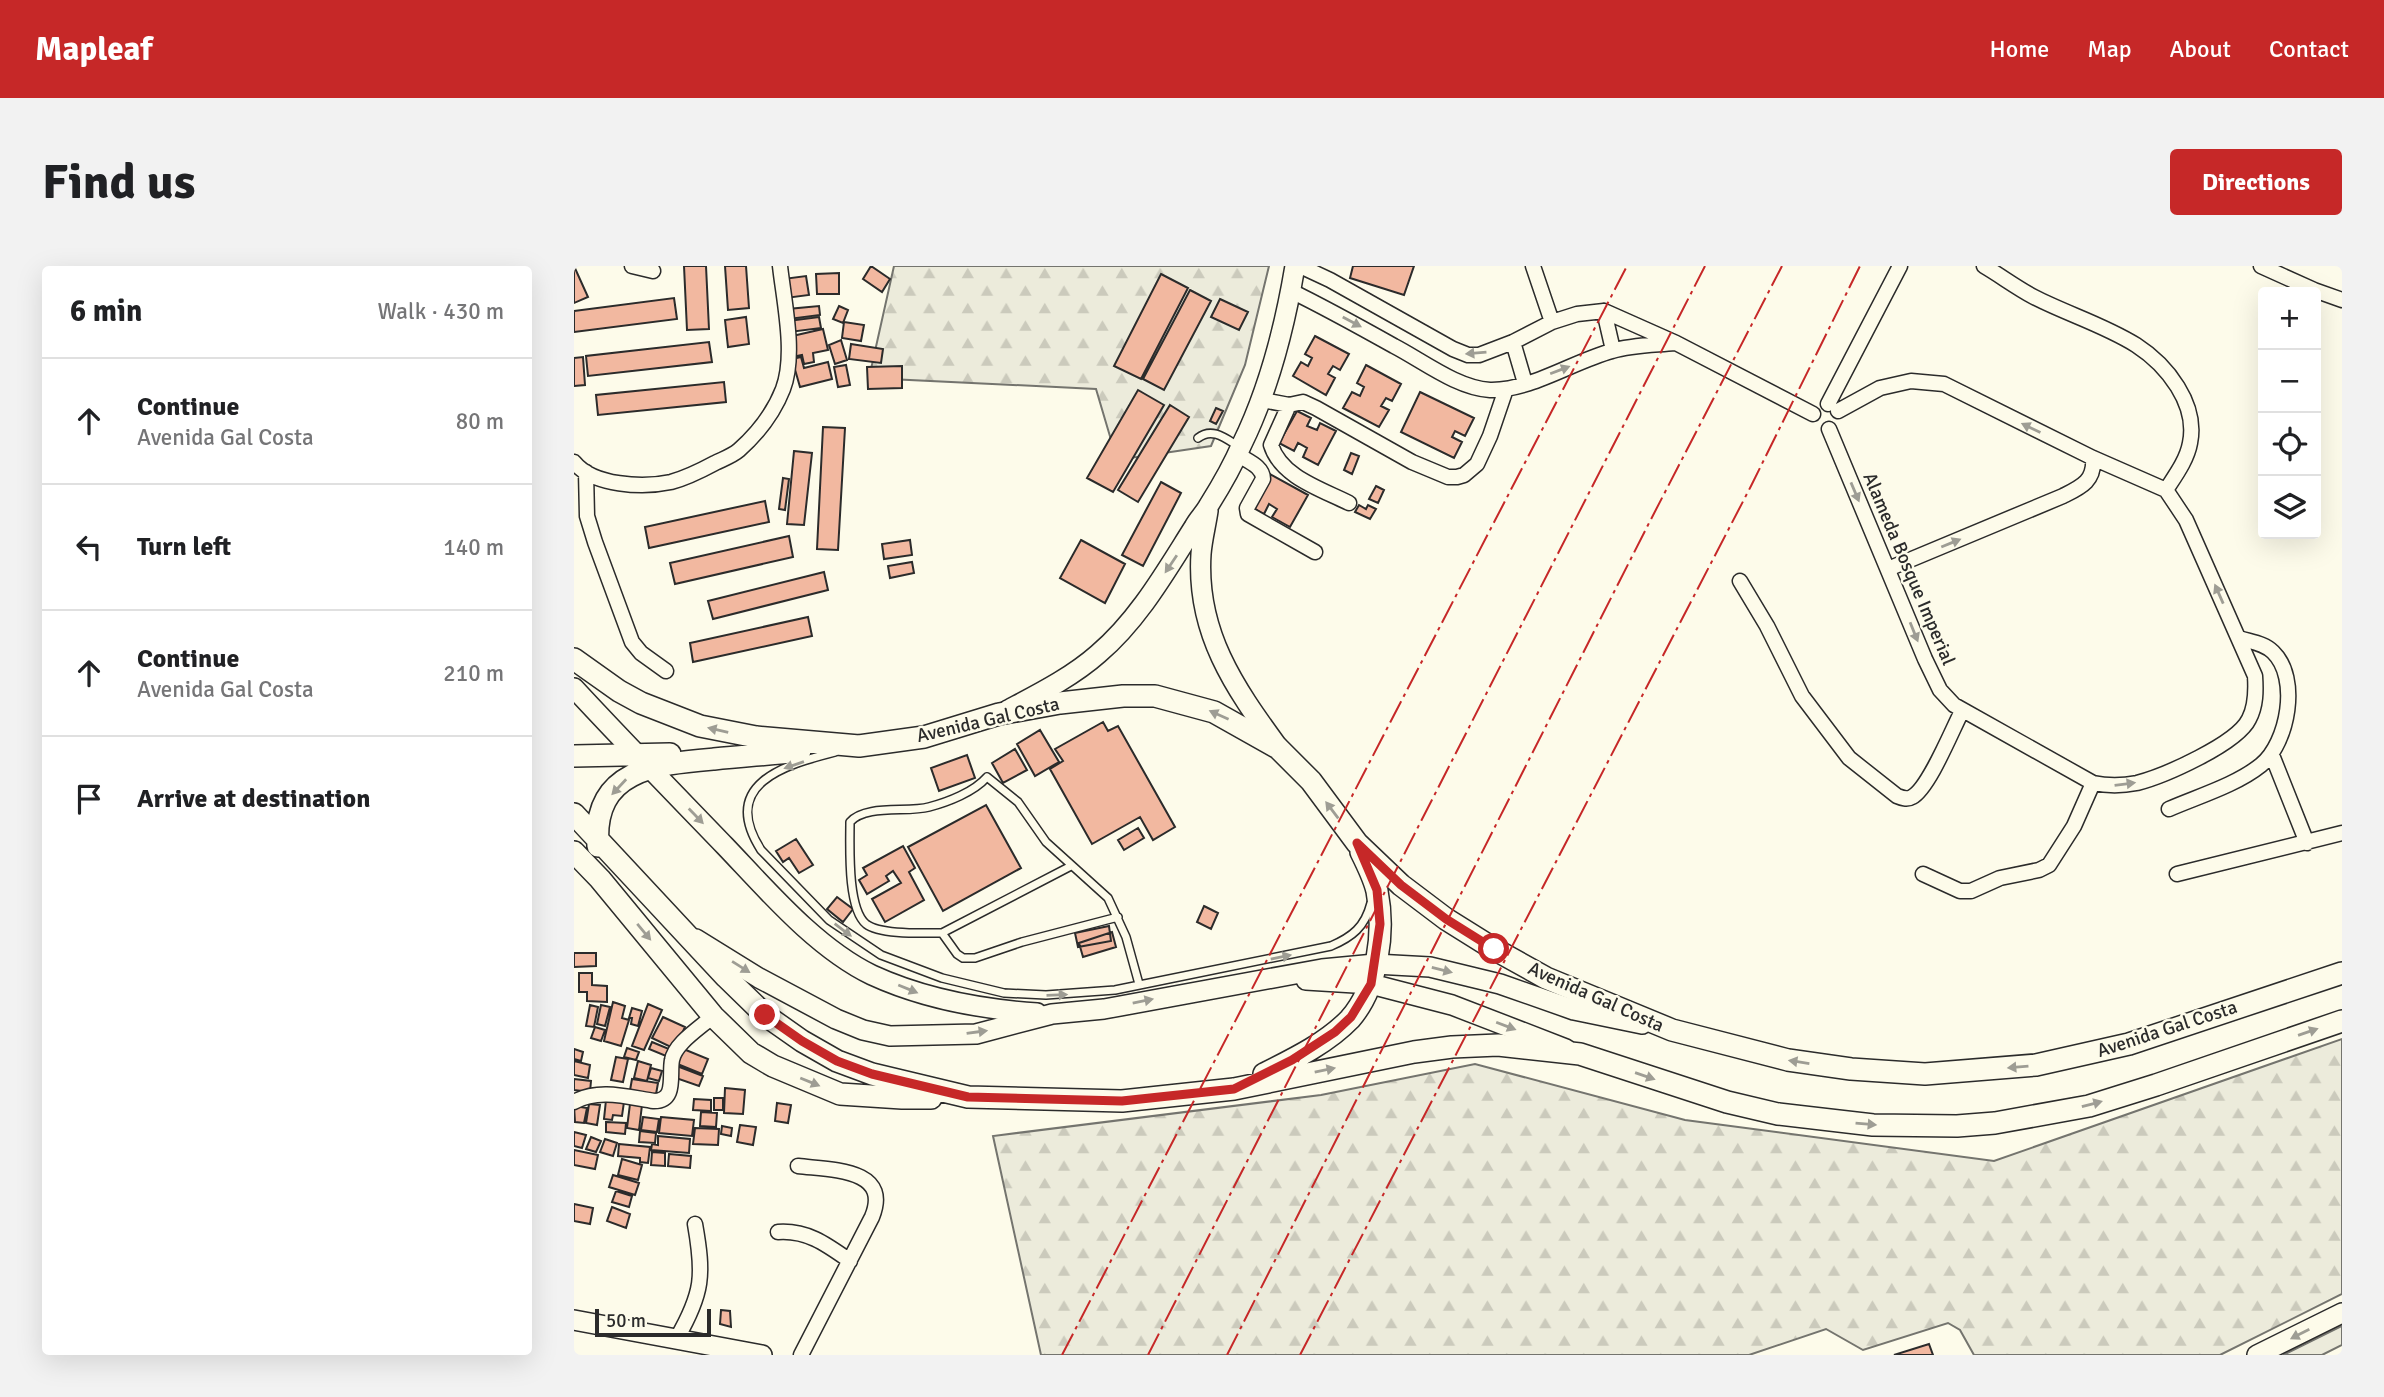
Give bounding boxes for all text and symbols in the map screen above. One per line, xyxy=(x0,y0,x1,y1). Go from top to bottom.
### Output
text: Mapleaf xyxy=(35,29,152,70)
text: Home xyxy=(1989,34,2049,64)
text: Map xyxy=(2087,34,2132,64)
text: About xyxy=(2170,34,2231,64)
text: Contact xyxy=(2269,34,2349,64)
button: Directions xyxy=(2170,149,2342,215)
text: Find us xyxy=(42,152,195,212)
map controls xyxy=(2258,287,2321,539)
button: + xyxy=(2258,287,2321,350)
text: 6 min xyxy=(70,293,142,330)
text: Walk · 430 m xyxy=(378,297,504,326)
one-way arrow xyxy=(1342,316,1361,328)
one-way arrow xyxy=(1465,348,1487,359)
button: − xyxy=(2258,350,2321,413)
one-way arrow xyxy=(1549,365,1570,376)
text: Continue xyxy=(137,391,239,423)
icon: ahead xyxy=(70,402,108,440)
text: 80 m xyxy=(456,407,504,436)
button: locate xyxy=(2258,413,2321,476)
one-way arrow xyxy=(2021,422,2041,434)
text: Avenida Gal Costa xyxy=(137,423,314,452)
street label: Alameda Bosque Imperial xyxy=(1858,469,1960,669)
button: layers xyxy=(2258,476,2321,539)
one-way arrow xyxy=(1850,482,1861,503)
icon: left xyxy=(70,528,108,566)
text: Turn left xyxy=(137,531,231,563)
text: 140 m xyxy=(443,533,504,562)
one-way arrow xyxy=(1941,537,1962,548)
one-way arrow xyxy=(1165,554,1178,574)
one-way arrow xyxy=(2213,584,2225,604)
one-way arrow xyxy=(1908,622,1919,643)
text: Continue xyxy=(137,643,239,675)
icon: ahead xyxy=(70,654,108,692)
text: 210 m xyxy=(443,659,504,688)
text: Avenida Gal Costa xyxy=(137,675,314,704)
street label: Avenida Gal Costa xyxy=(914,692,1062,748)
one-way arrow xyxy=(1209,709,1229,721)
one-way arrow xyxy=(707,724,729,735)
one-way arrow xyxy=(783,759,804,770)
one-way arrow xyxy=(610,778,627,795)
one-way arrow xyxy=(2114,778,2136,789)
icon: arrive xyxy=(70,780,108,818)
text: Arrive at destination xyxy=(137,783,370,815)
one-way arrow xyxy=(1326,801,1340,819)
one-way arrow xyxy=(688,807,704,824)
one-way arrow xyxy=(637,922,652,940)
one-way arrow xyxy=(834,923,852,937)
route start xyxy=(1478,933,1509,964)
one-way arrow xyxy=(1271,951,1293,962)
street label: Avenida Gal Costa xyxy=(1524,956,1668,1038)
one-way arrow xyxy=(731,960,751,973)
one-way arrow xyxy=(1432,965,1454,976)
one-way arrow xyxy=(898,984,919,995)
one-way arrow xyxy=(1047,989,1069,1000)
street label: Avenida Gal Costa xyxy=(2094,995,2240,1063)
one-way arrow xyxy=(1133,996,1155,1007)
route end xyxy=(749,999,780,1030)
one-way arrow xyxy=(1496,1020,1517,1031)
one-way arrow xyxy=(2297,1026,2318,1037)
one-way arrow xyxy=(966,1027,988,1038)
one-way arrow xyxy=(1788,1056,1810,1067)
one-way arrow xyxy=(2007,1062,2029,1073)
one-way arrow xyxy=(1314,1064,1336,1075)
one-way arrow xyxy=(1635,1071,1656,1082)
one-way arrow xyxy=(799,1077,820,1088)
one-way arrow xyxy=(2081,1098,2103,1109)
one-way arrow xyxy=(1856,1119,1878,1130)
scale bar xyxy=(595,1306,710,1338)
text: 50 m xyxy=(606,1309,646,1333)
one-way arrow xyxy=(2290,1328,2310,1339)

